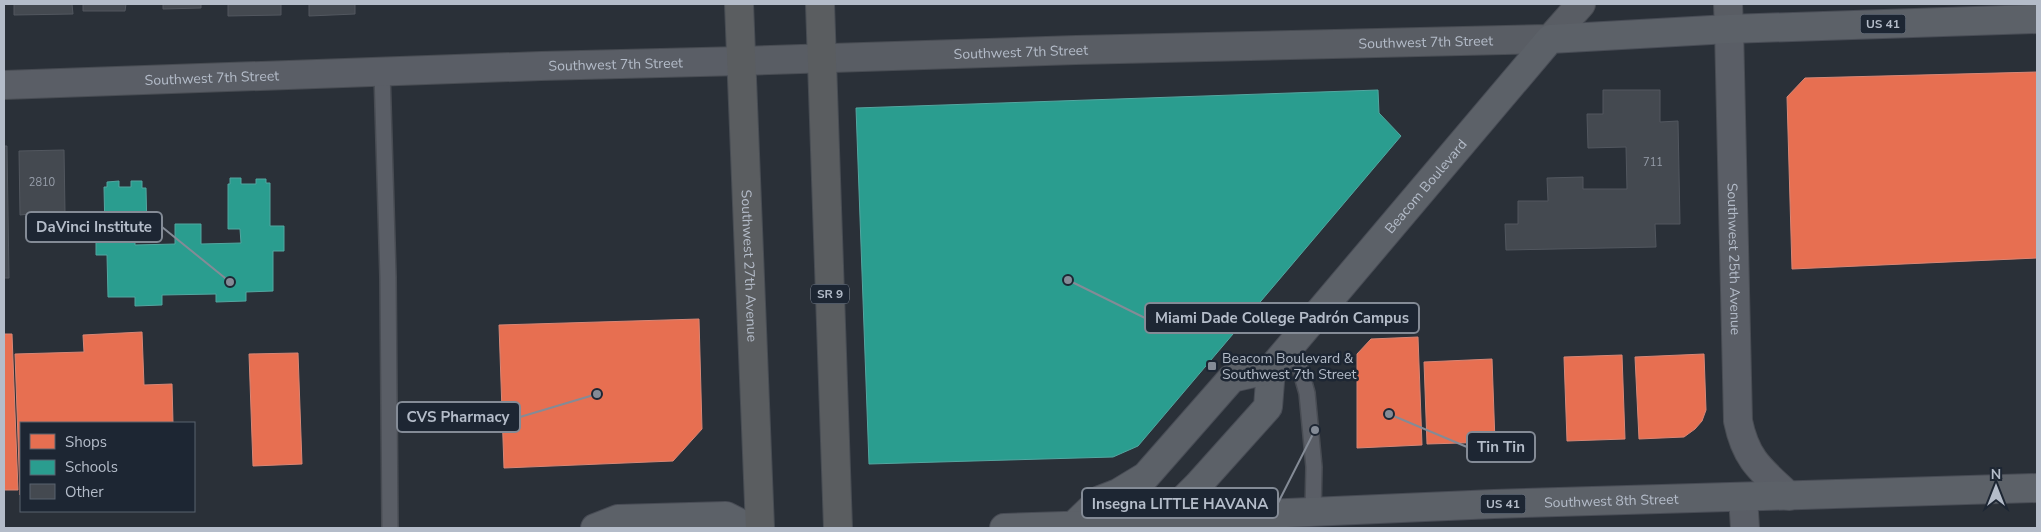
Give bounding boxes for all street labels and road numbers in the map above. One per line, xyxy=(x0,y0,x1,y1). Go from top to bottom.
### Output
road number: US 41 xyxy=(1860,14,1906,34)
street label: Southwest 7th Street xyxy=(1358,31,1493,53)
street label: Southwest 7th Street xyxy=(953,40,1088,64)
street label: Southwest 7th Street xyxy=(548,53,683,75)
street label: Southwest 7th Street xyxy=(144,66,280,90)
street label: Beacom Boulevard xyxy=(1380,135,1471,238)
street label: Southwest 25th Avenue xyxy=(1723,183,1746,335)
street label: Southwest 27th Avenue xyxy=(737,189,762,342)
road number: SR 9 xyxy=(811,284,849,304)
street label: Southwest 8th Street xyxy=(1544,489,1679,512)
road number: US 41 xyxy=(1480,494,1526,514)

